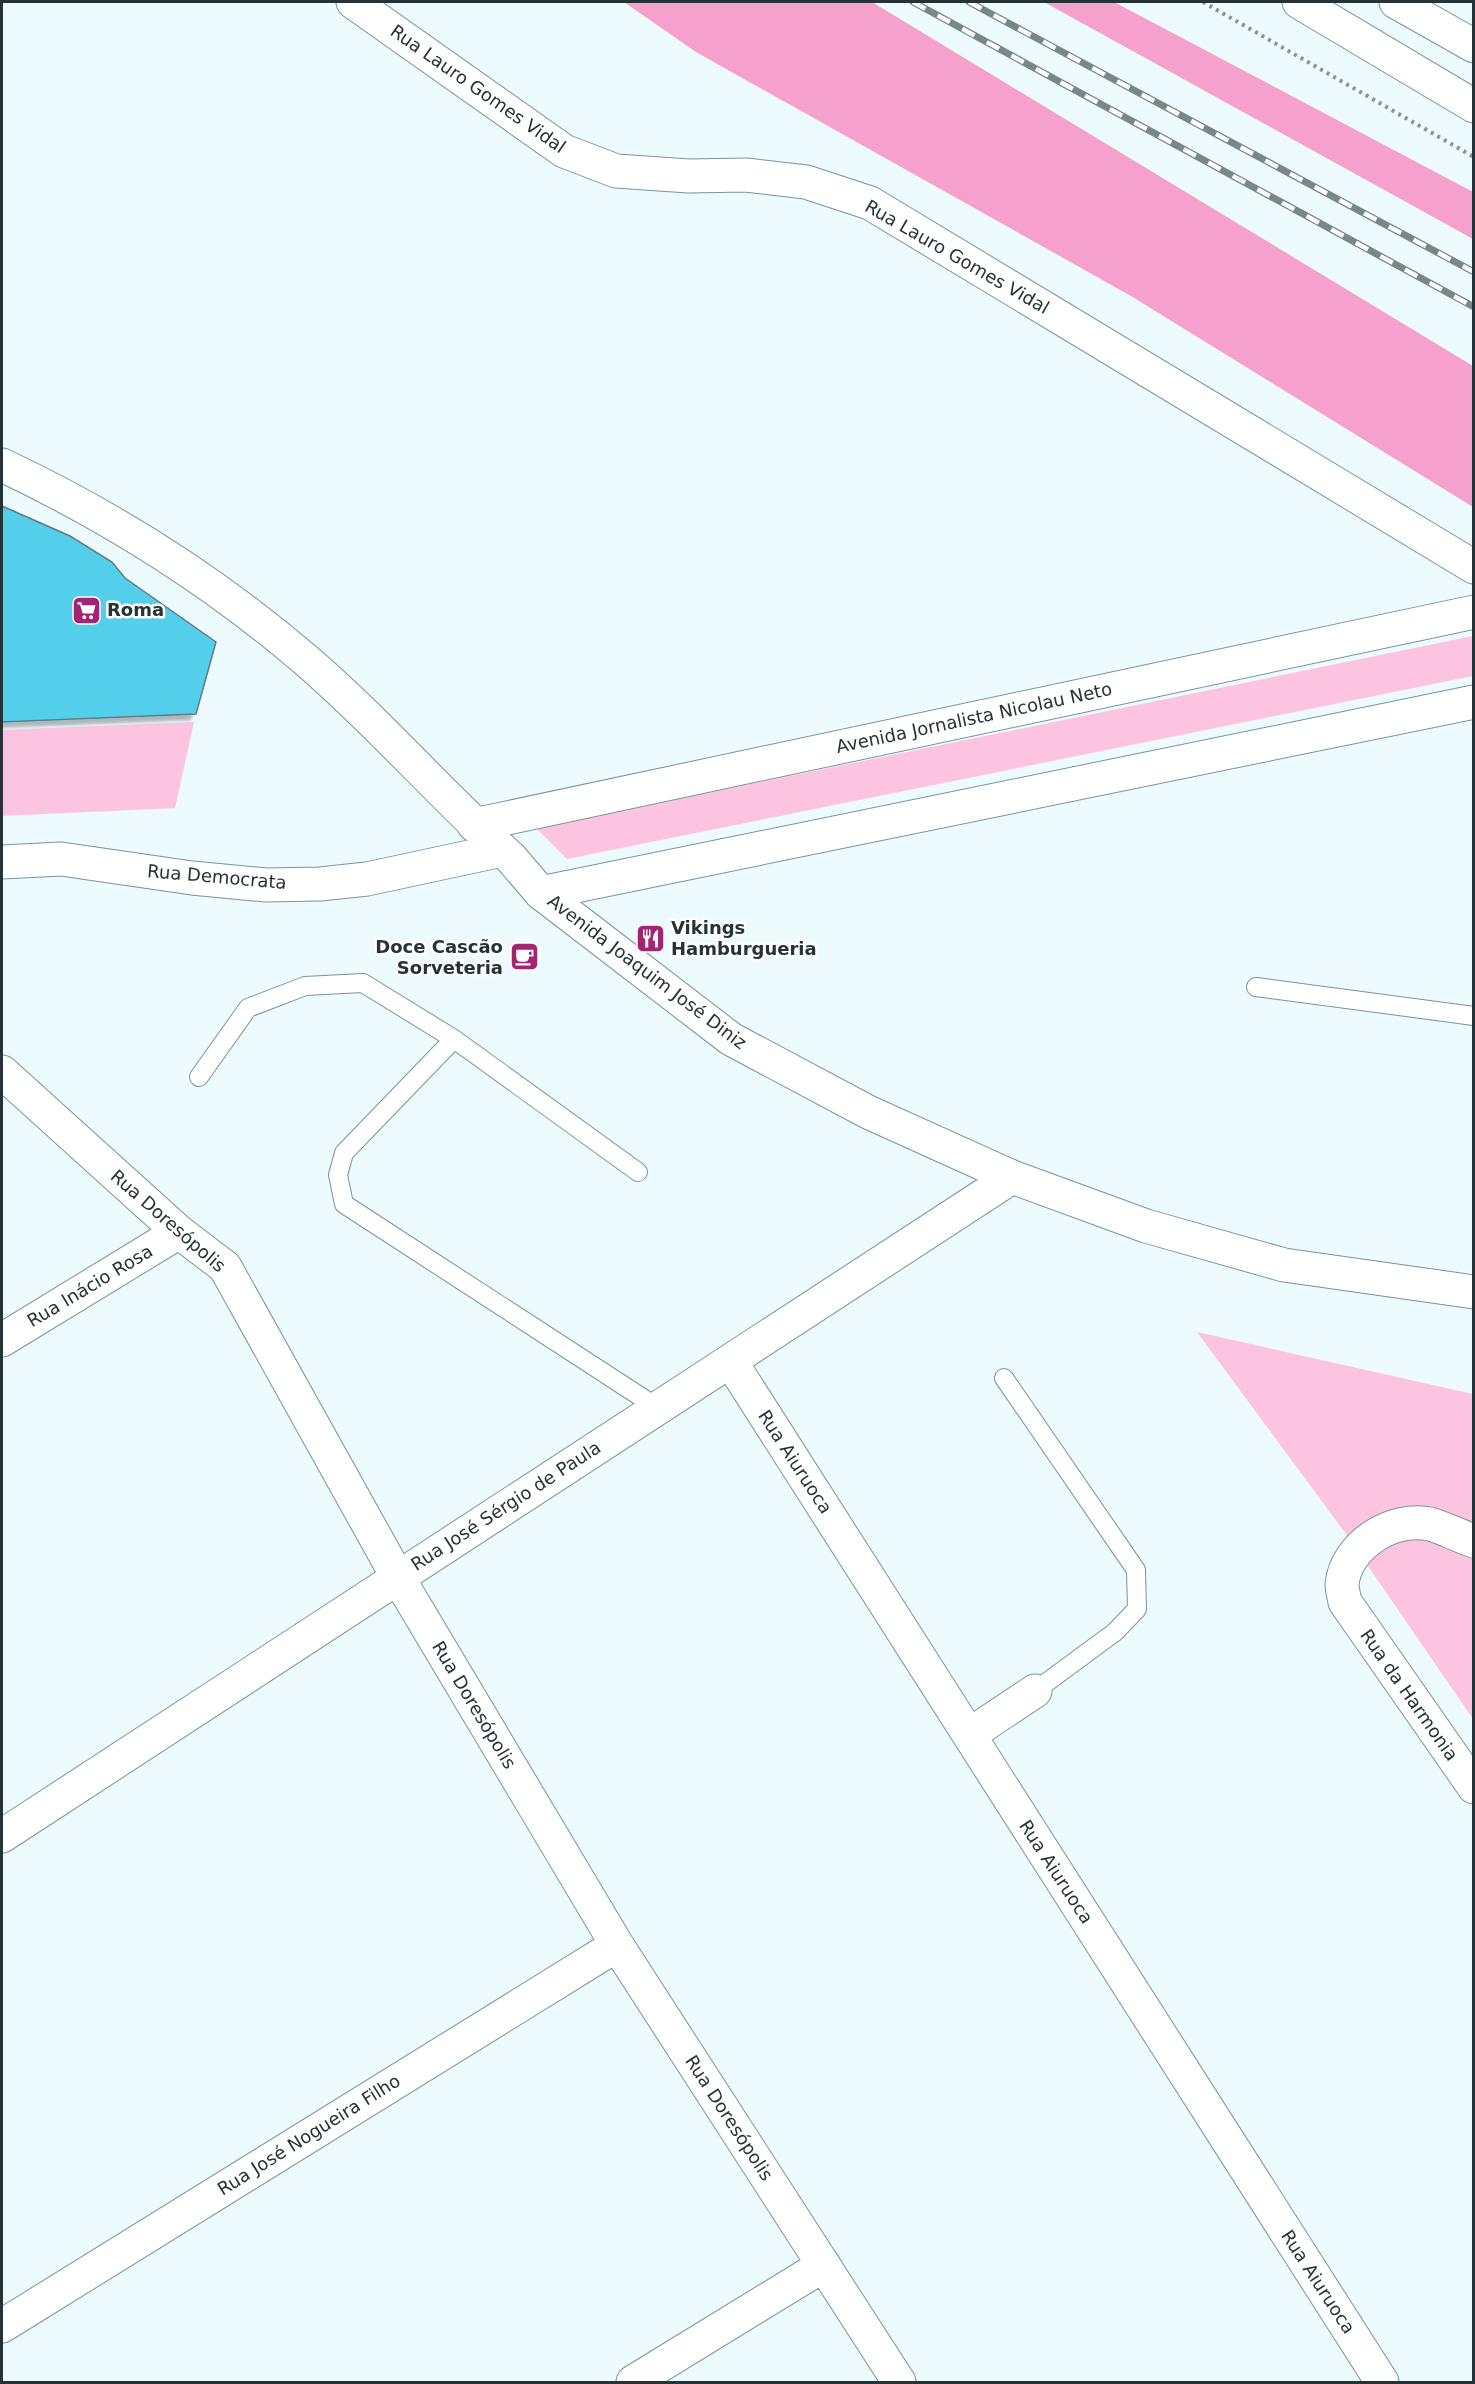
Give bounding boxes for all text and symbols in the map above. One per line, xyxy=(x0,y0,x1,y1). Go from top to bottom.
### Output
street label: Rua Lauro Gomes Vidal xyxy=(387,20,570,157)
street label: Rua Lauro Gomes Vidal xyxy=(861,195,1053,318)
supermarket icon: Roma xyxy=(70,594,102,626)
place label: Roma xyxy=(107,599,164,620)
street label: Avenida Jornalista Nicolau Neto xyxy=(834,678,1114,757)
street label: Rua Democrata xyxy=(147,860,288,893)
street label: Avenida Joaquim José Diniz xyxy=(544,890,751,1053)
place label: Vikings Hamburgueria xyxy=(671,917,817,959)
restaurant icon: Vikings Hamburgueria xyxy=(634,922,666,954)
place label: Doce Cascão Sorveteria xyxy=(375,936,503,978)
cafe icon: Doce Cascão Sorveteria xyxy=(508,941,540,973)
street label: Rua Doresópolis xyxy=(107,1165,230,1276)
street label: Rua Inácio Rosa xyxy=(23,1240,156,1331)
street label: Rua Aiuruoca xyxy=(754,1406,837,1517)
street label: Rua José Sérgio de Paula xyxy=(407,1436,604,1575)
street label: Rua da Harmonia xyxy=(1356,1625,1463,1764)
street label: Rua Doresópolis xyxy=(428,1637,521,1772)
street label: Rua Aiuruoca xyxy=(1015,1816,1098,1927)
street label: Rua Doresópolis xyxy=(681,2051,778,2184)
street label: Rua José Nogueira Filho xyxy=(214,2070,404,2199)
street label: Rua Aiuruoca xyxy=(1277,2226,1360,2337)

